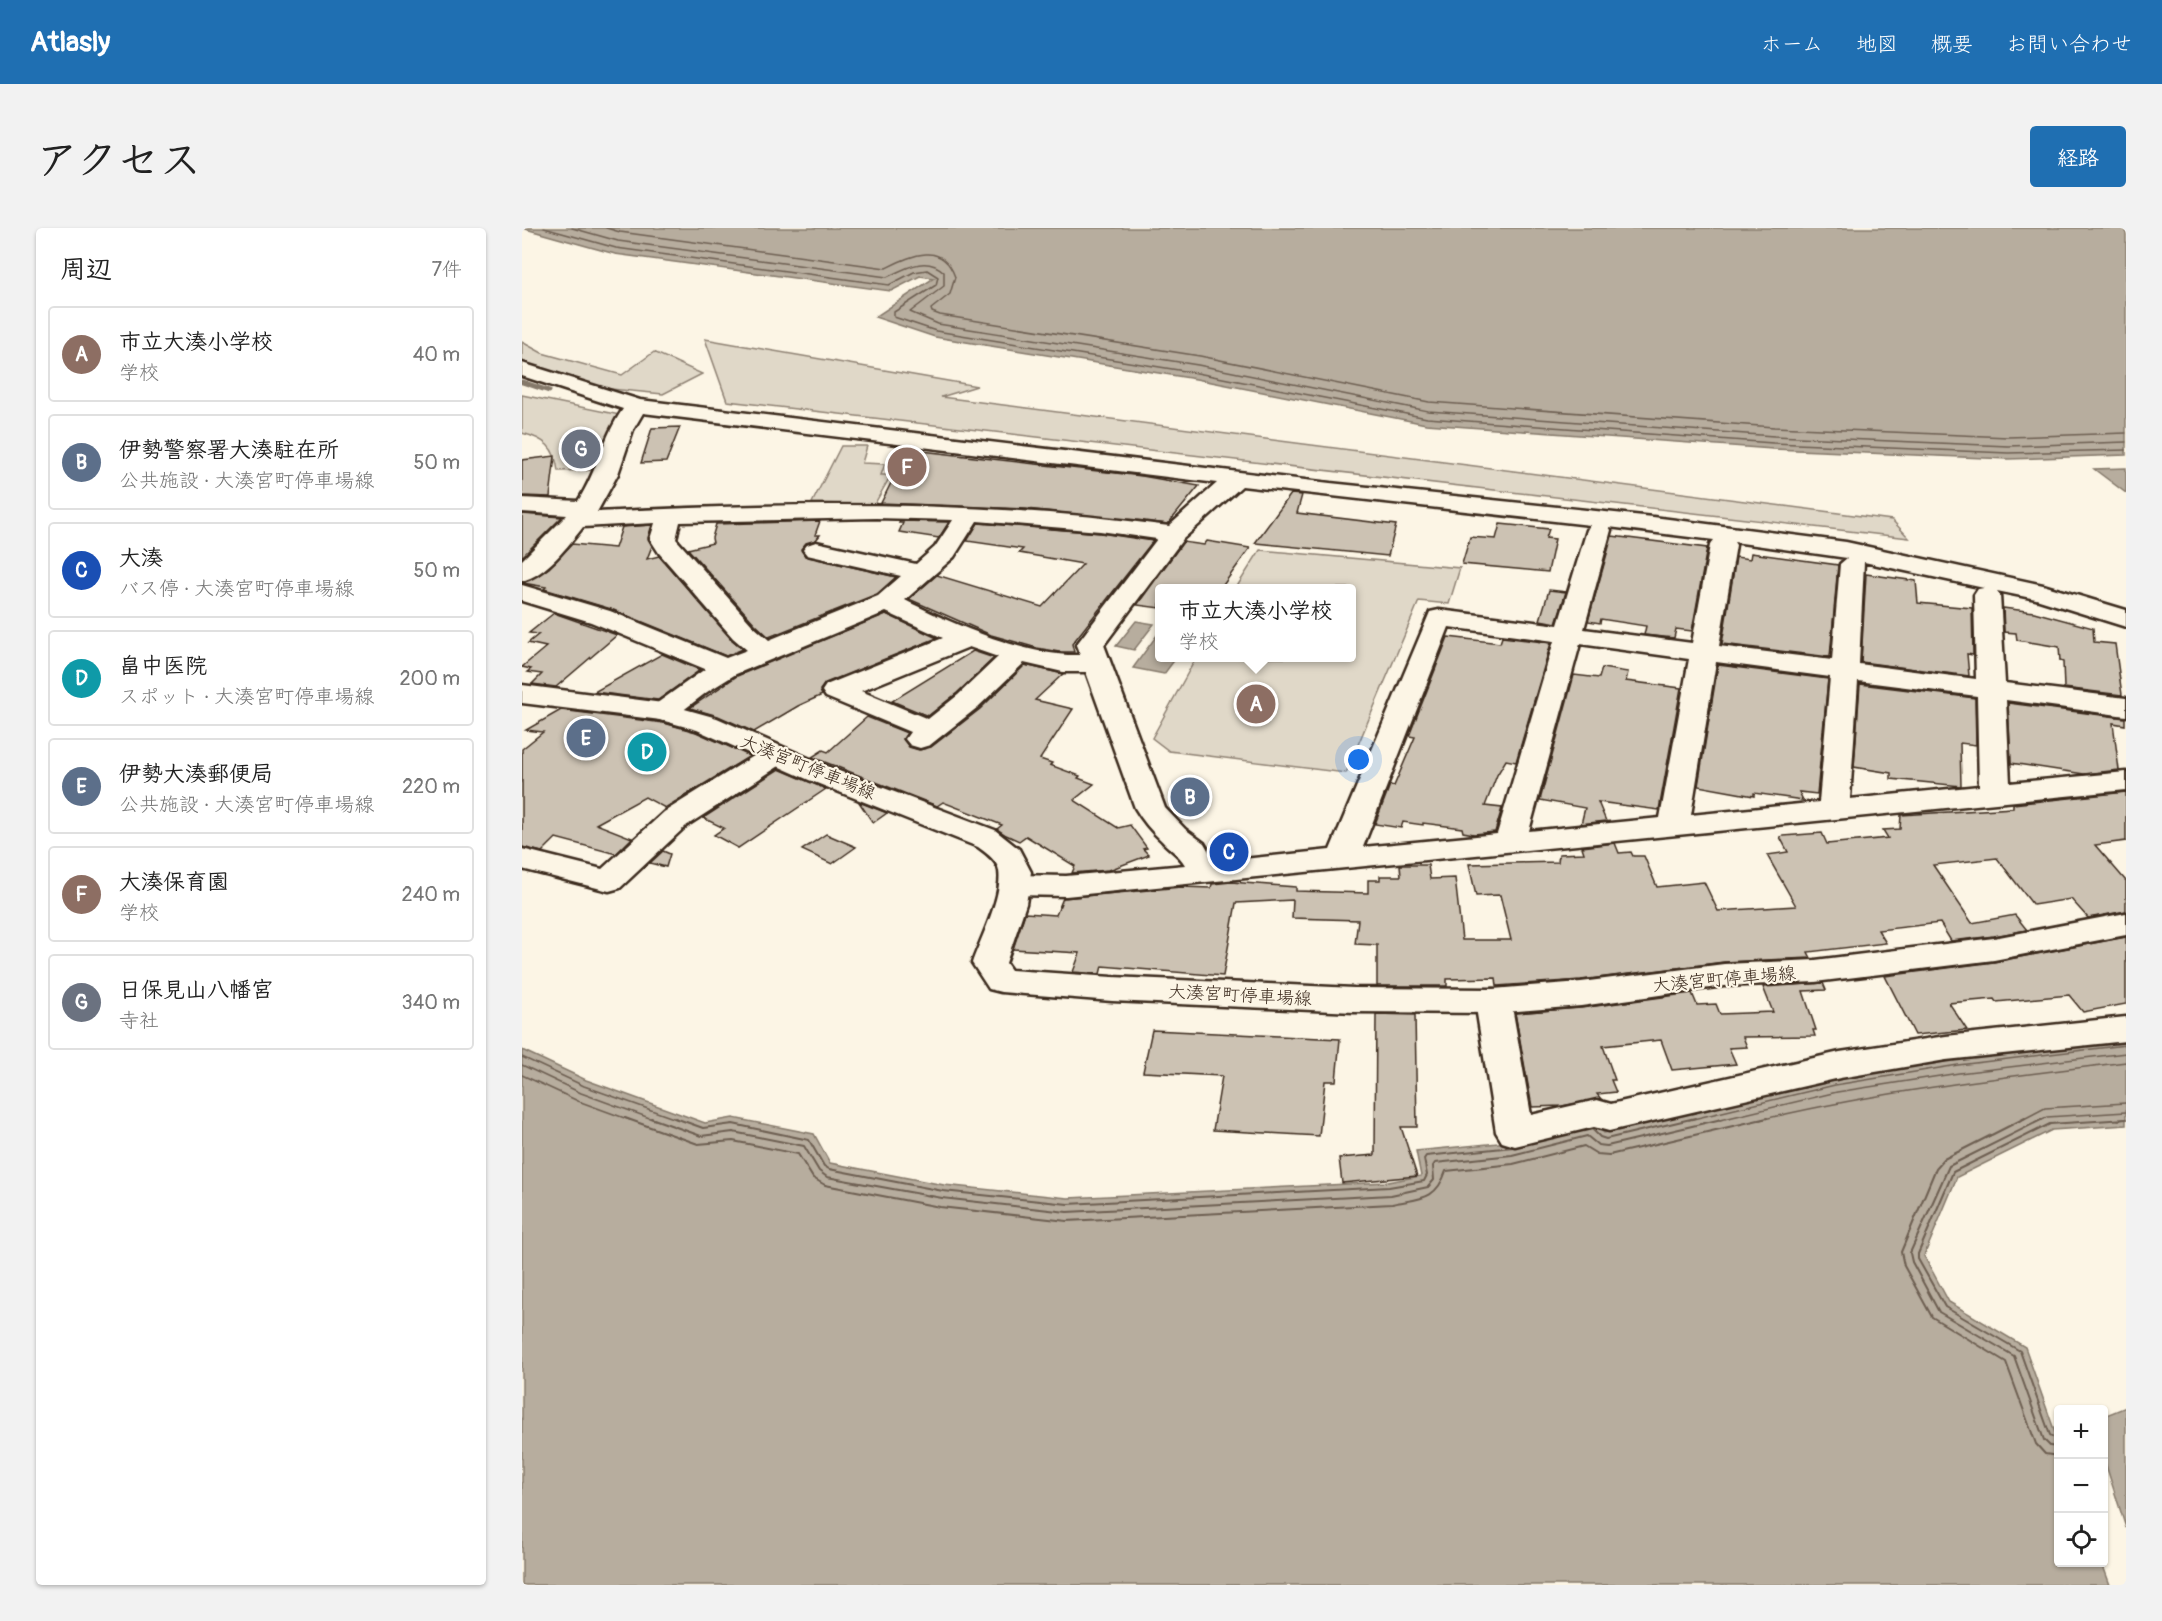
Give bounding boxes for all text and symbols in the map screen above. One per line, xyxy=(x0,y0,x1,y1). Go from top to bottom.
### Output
text: Atlasly xyxy=(30,25,110,60)
text: ホーム xyxy=(1761,31,1823,58)
text: 地図 xyxy=(1856,31,1898,58)
text: 概要 xyxy=(1931,31,1973,58)
text: お問い合わせ xyxy=(2006,31,2132,58)
button: 経路 xyxy=(2030,126,2126,187)
text: アクセス xyxy=(36,135,201,187)
text: 周辺 xyxy=(60,254,112,286)
text: 7件 xyxy=(431,257,462,282)
text: 市立大湊小学校 xyxy=(119,328,273,356)
text: A xyxy=(75,342,88,367)
text: 40 m xyxy=(413,342,460,367)
text: 学校 xyxy=(119,360,159,385)
pin: G xyxy=(562,426,600,472)
text: 伊勢警察署大湊駐在所 xyxy=(119,436,339,464)
pin: F xyxy=(888,444,926,490)
text: B xyxy=(76,450,87,475)
text: 50 m xyxy=(413,450,460,475)
text: 公共施設 · 大湊宮町停車場線 xyxy=(119,468,374,493)
text: 大湊 xyxy=(119,544,163,572)
text: C xyxy=(75,558,88,583)
text: 50 m xyxy=(413,558,460,583)
text: バス停 · 大湊宮町停車場線 xyxy=(119,576,354,601)
popup xyxy=(1155,584,1356,662)
text: 市立大湊小学校 xyxy=(1178,597,1333,625)
text: 学校 xyxy=(1178,629,1218,654)
text: 畠中医院 xyxy=(119,652,207,680)
text: D xyxy=(75,666,88,691)
text: 200 m xyxy=(399,666,460,691)
pin: A xyxy=(1236,682,1276,726)
text: スポット · 大湊宮町停車場線 xyxy=(119,684,374,709)
pin: E xyxy=(566,716,606,760)
pin: D xyxy=(628,730,666,774)
street label: 大湊宮町停車場線 xyxy=(737,730,879,805)
your location xyxy=(1344,745,1373,774)
text: 伊勢大湊郵便局 xyxy=(119,760,273,788)
text: E xyxy=(76,774,87,799)
text: 220 m xyxy=(402,774,460,799)
pin: B xyxy=(1170,774,1210,820)
text: 公共施設 · 大湊宮町停車場線 xyxy=(119,792,374,817)
pin: C xyxy=(1210,830,1248,874)
text: 大湊保育園 xyxy=(119,868,229,896)
text: F xyxy=(75,882,88,907)
text: 240 m xyxy=(401,882,460,907)
text: 学校 xyxy=(119,900,159,925)
street label: 大湊宮町停車場線 xyxy=(1651,962,1797,997)
text: 日保見山八幡宮 xyxy=(119,976,273,1004)
street label: 大湊宮町停車場線 xyxy=(1167,980,1312,1011)
text: G xyxy=(75,990,88,1015)
text: 340 m xyxy=(401,990,460,1015)
text: 寺社 xyxy=(119,1008,159,1033)
map controls xyxy=(2054,1405,2108,1567)
button: + xyxy=(2054,1405,2108,1459)
button: − xyxy=(2054,1459,2108,1513)
button: locate xyxy=(2054,1513,2108,1567)

